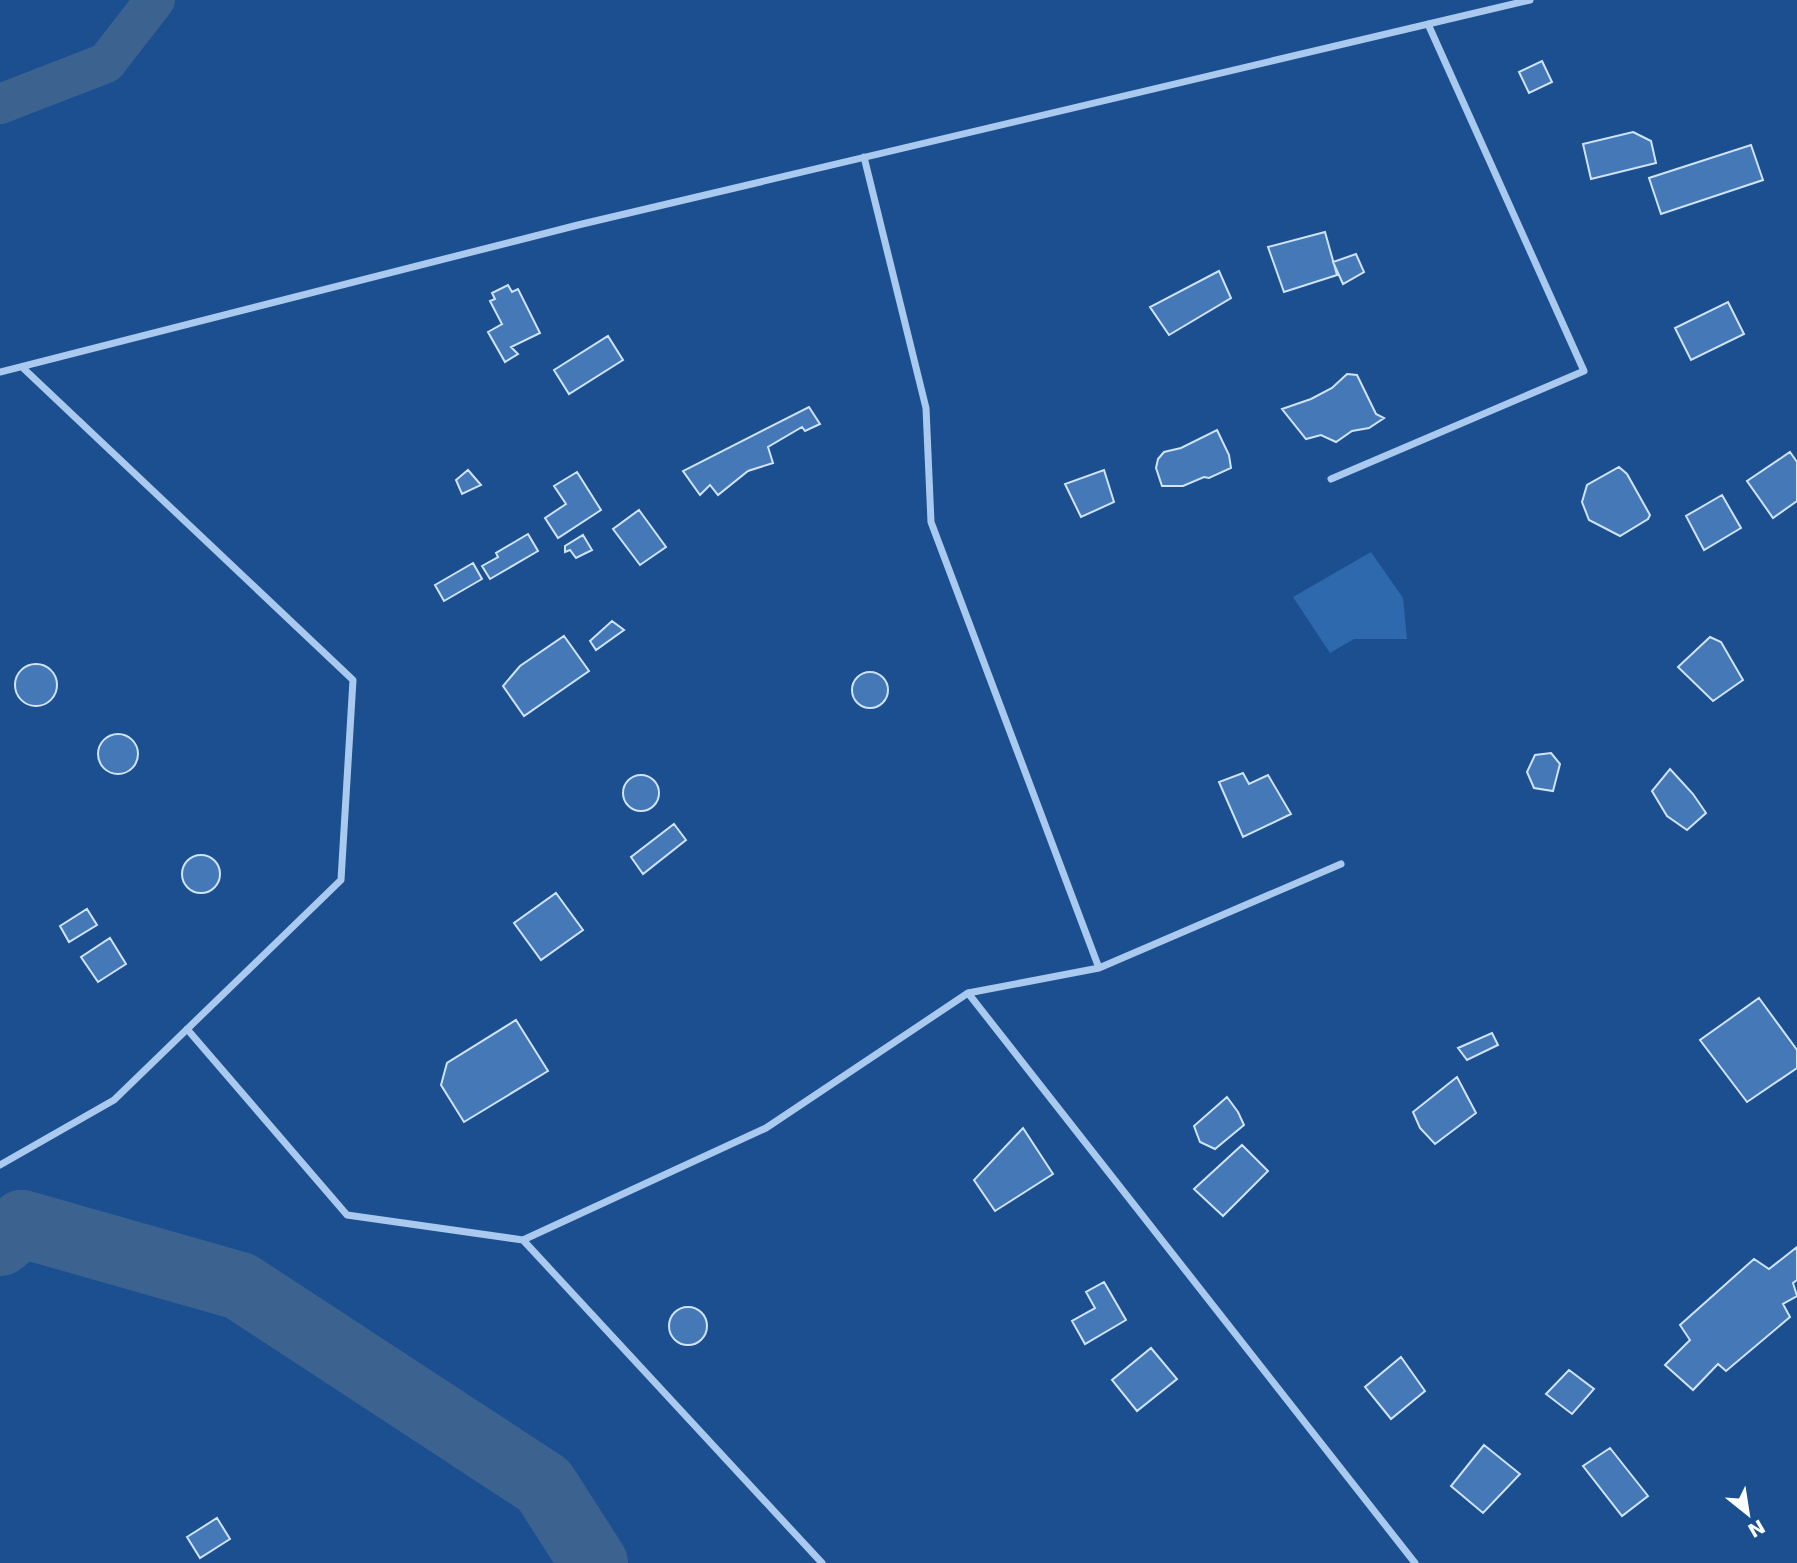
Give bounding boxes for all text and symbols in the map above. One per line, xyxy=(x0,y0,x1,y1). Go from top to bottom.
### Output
north arrow xyxy=(1713,1479,1783,1549)
text: N xyxy=(1744,1515,1769,1542)

